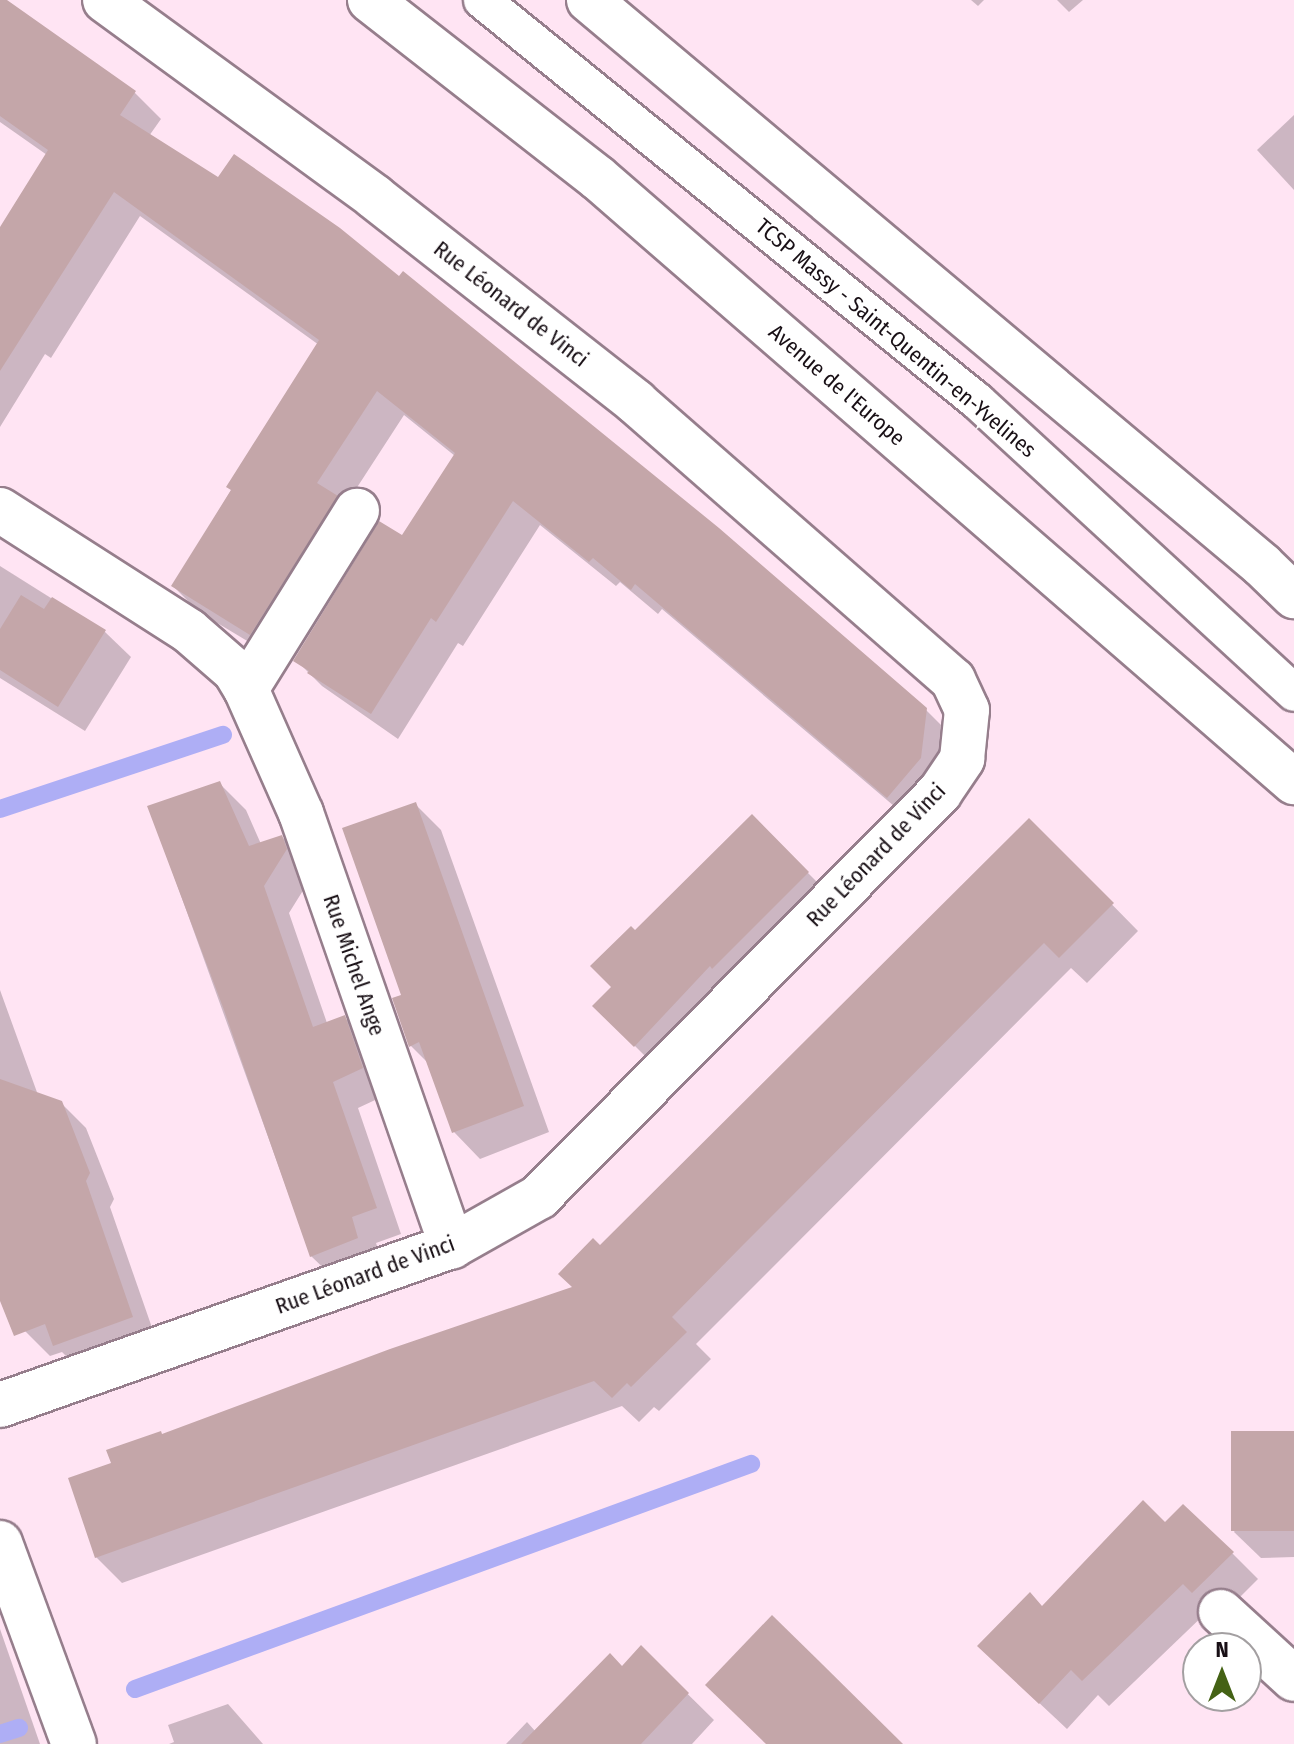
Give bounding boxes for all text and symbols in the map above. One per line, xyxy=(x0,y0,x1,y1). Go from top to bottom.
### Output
street label: TCSP Massy - Saint-Quentin-en-Yvelines xyxy=(751,213,1041,463)
street label: Rue Léonard de Vinci xyxy=(429,235,593,373)
street label: Avenue de l'Europe xyxy=(764,319,910,451)
street label: Rue Léonard de Vinci xyxy=(801,778,951,932)
street label: Rue Michel Ange xyxy=(317,891,391,1039)
street label: Rue Léonard de Vinci xyxy=(272,1230,458,1320)
north arrow xyxy=(1182,1632,1262,1712)
text: N xyxy=(1215,1636,1229,1663)

